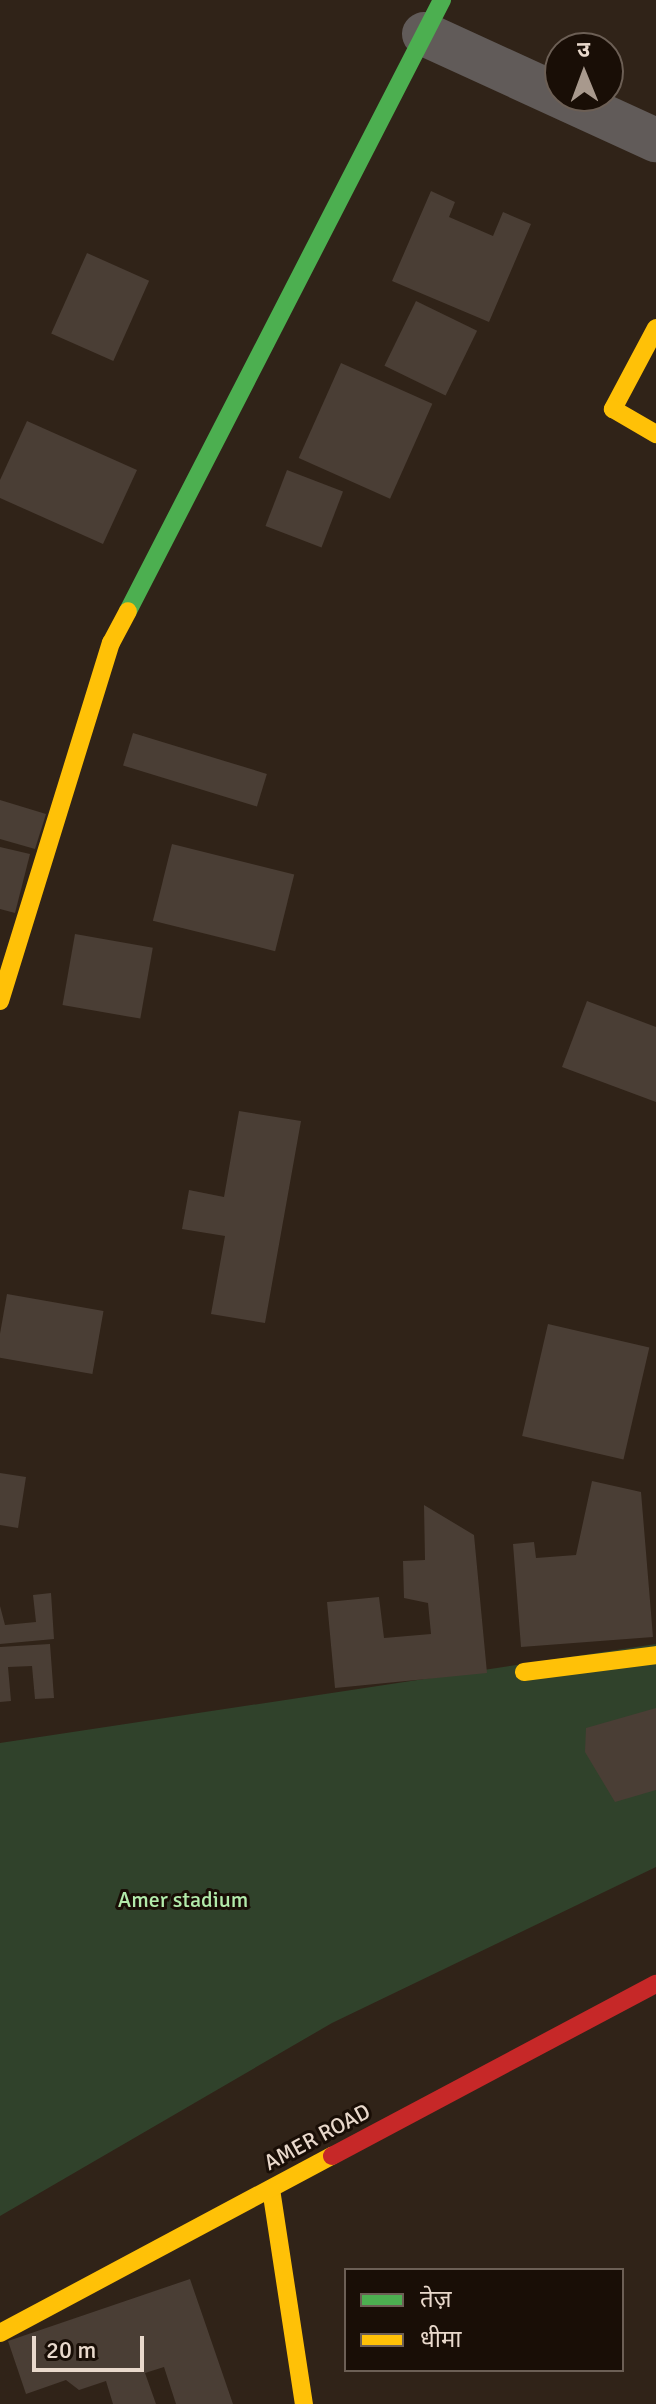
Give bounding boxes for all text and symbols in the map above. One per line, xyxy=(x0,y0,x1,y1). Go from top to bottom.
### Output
north arrow xyxy=(544,32,624,112)
text: उ xyxy=(577,36,590,63)
park label: Amer stadium xyxy=(118,1887,248,1913)
street label: AMER ROAD xyxy=(259,2098,375,2176)
legend xyxy=(344,2268,624,2372)
text: तेज़ xyxy=(420,2284,452,2314)
scale bar xyxy=(36,2320,148,2370)
text: धीमा xyxy=(420,2324,462,2354)
text: 20 m xyxy=(46,2335,96,2365)

